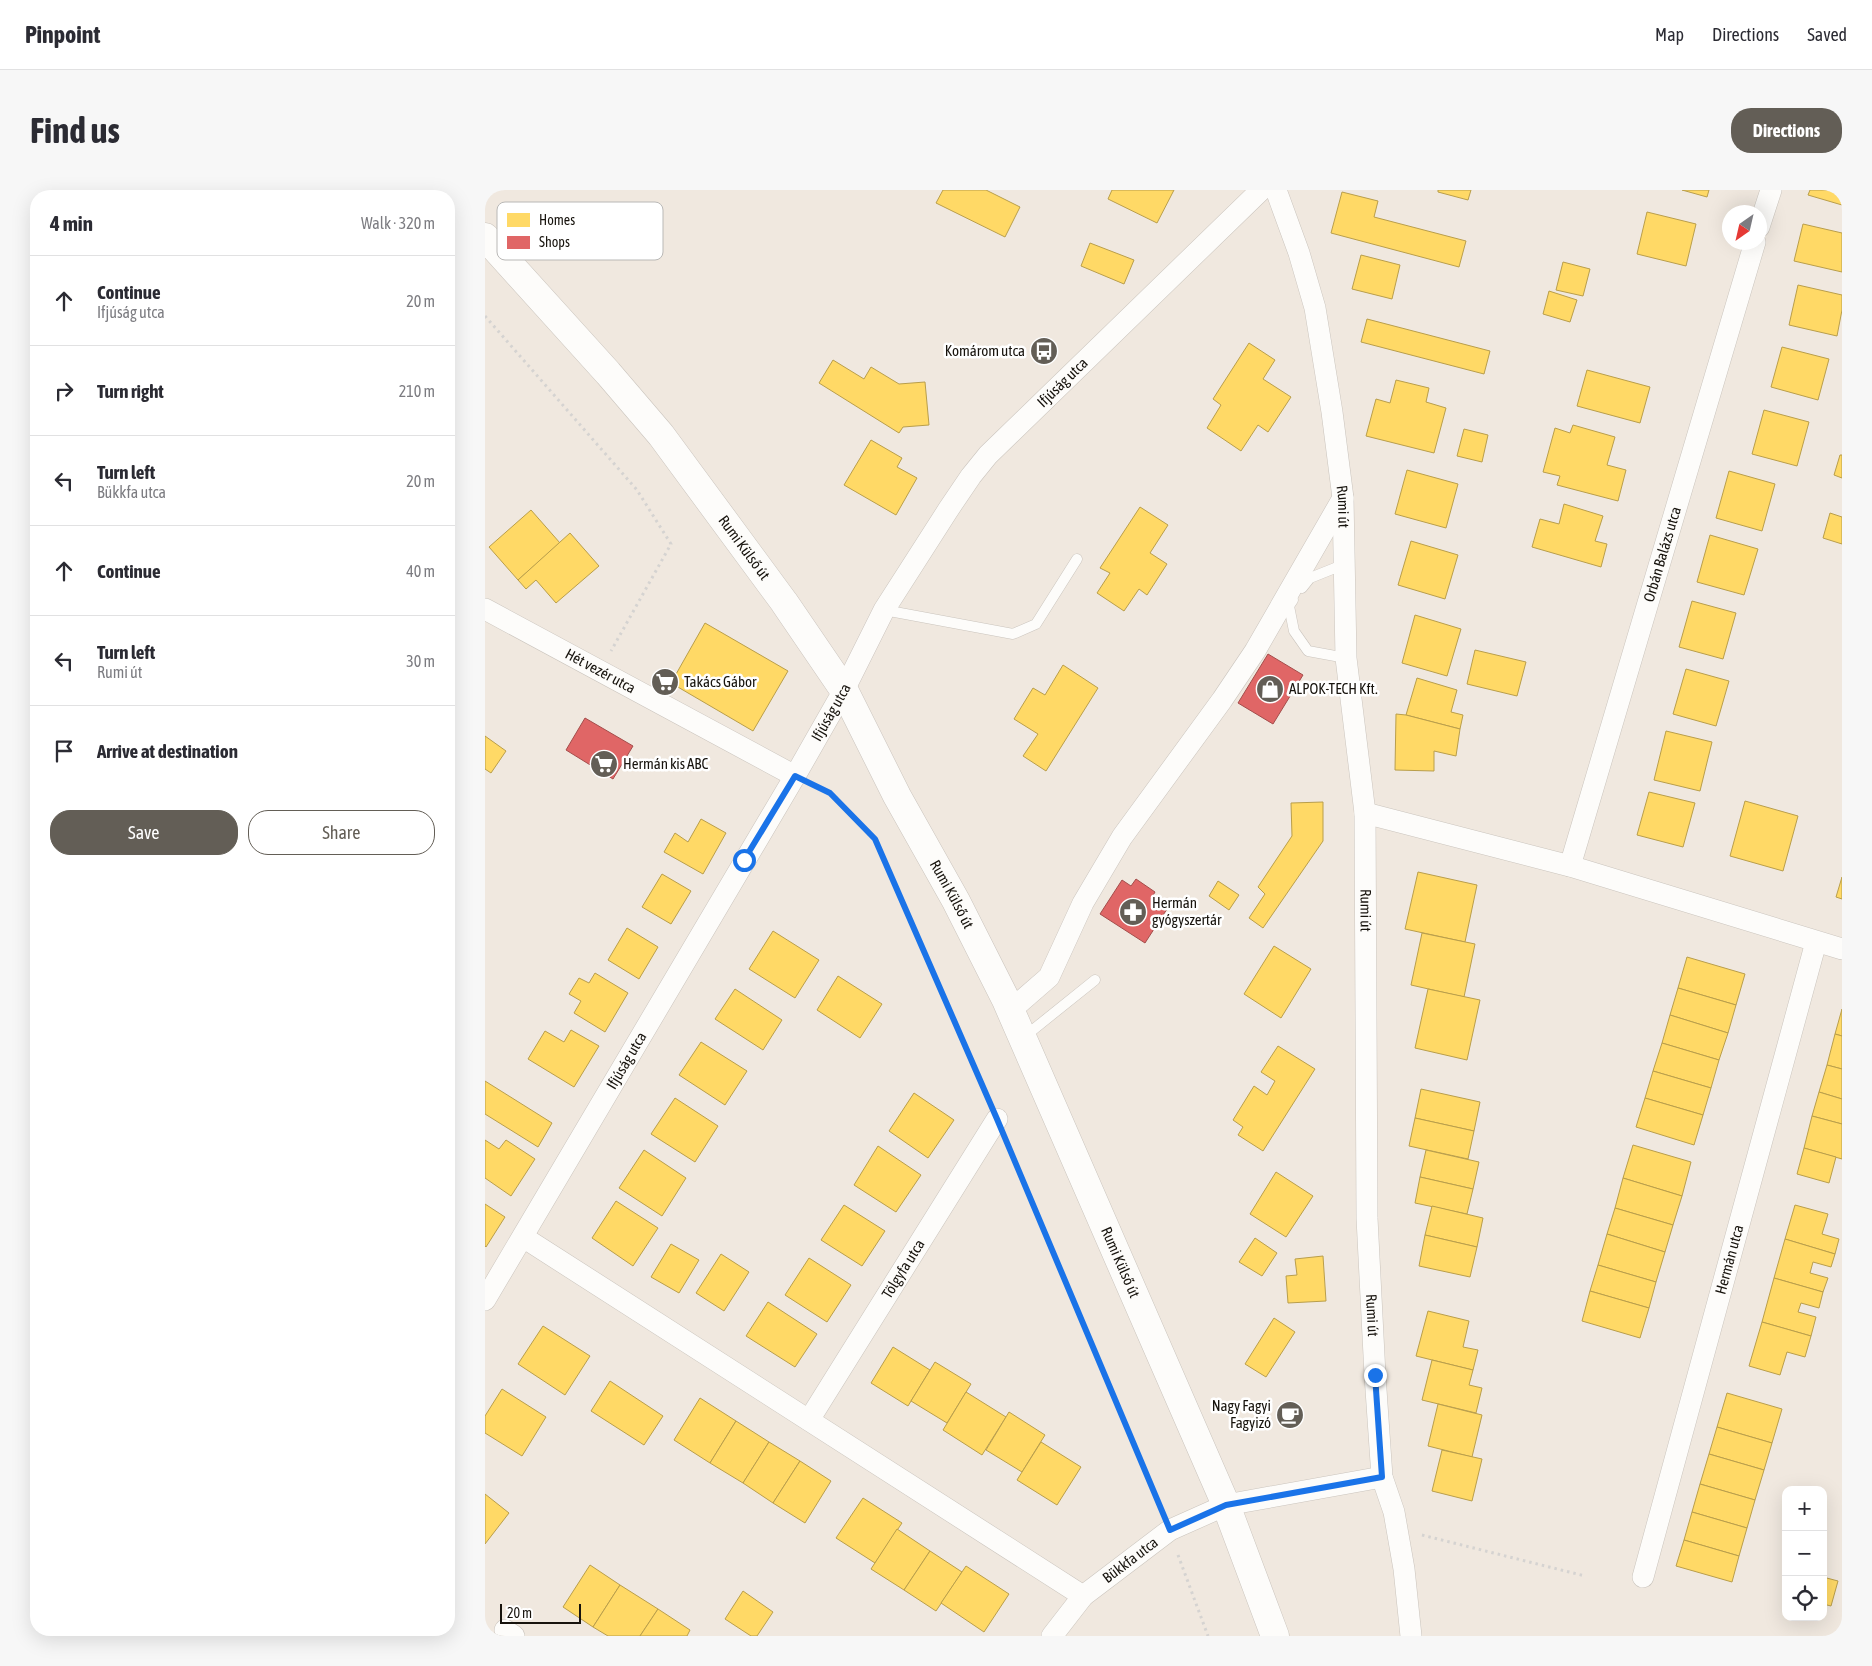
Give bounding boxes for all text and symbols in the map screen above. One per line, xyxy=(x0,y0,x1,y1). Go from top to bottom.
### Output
text: Pinpoint xyxy=(25,21,100,48)
text: Map xyxy=(1655,24,1684,45)
text: Directions xyxy=(1712,24,1779,45)
text: Saved xyxy=(1807,24,1847,45)
button: Directions xyxy=(1731,108,1842,153)
text: Find us xyxy=(30,110,120,150)
legend xyxy=(497,202,663,260)
north arrow xyxy=(1722,205,1767,250)
text: 4 min xyxy=(50,211,93,235)
text: Homes xyxy=(539,212,575,228)
text: Walk · 320 m xyxy=(361,214,435,232)
text: Shops xyxy=(539,234,570,250)
text: Continue xyxy=(97,281,161,303)
icon: ahead xyxy=(50,287,78,315)
text: 20 m xyxy=(406,292,435,310)
text: Ifjúság utca xyxy=(97,303,165,321)
bus stop icon: Komárom utca xyxy=(1029,336,1059,366)
place label: Komárom utca xyxy=(945,342,1025,359)
street label: Ifjúság utca xyxy=(1034,354,1091,410)
icon: right xyxy=(50,377,78,405)
text: Turn right xyxy=(97,380,164,402)
text: 210 m xyxy=(399,382,435,400)
text: Turn left xyxy=(97,461,155,483)
icon: left xyxy=(50,467,78,495)
text: 20 m xyxy=(406,472,435,490)
text: Bükkfa utca xyxy=(97,483,166,501)
street label: Rumi út xyxy=(1333,484,1353,528)
street label: Orbán Balázs utca xyxy=(1640,505,1684,604)
street label: Rumi Külső út xyxy=(715,512,774,583)
icon: ahead xyxy=(50,557,78,585)
text: Continue xyxy=(97,560,161,582)
text: 40 m xyxy=(406,562,435,580)
text: Turn left xyxy=(97,641,155,663)
street label: Hét vezér utca xyxy=(563,645,639,697)
icon: left xyxy=(50,647,78,675)
text: 30 m xyxy=(406,652,435,670)
text: Rumi út xyxy=(97,663,142,681)
supermarket icon: Takács Gábor xyxy=(650,667,680,697)
place label: Takács Gábor xyxy=(684,673,757,690)
shop icon: ALPOK-TECH Kft. xyxy=(1255,674,1285,704)
place label: ALPOK-TECH Kft. xyxy=(1289,680,1378,697)
street label: Ifjúság utca xyxy=(808,681,854,744)
icon: arrive xyxy=(50,737,78,765)
text: Arrive at destination xyxy=(97,740,238,762)
supermarket icon: Hermán kis ABC xyxy=(589,749,619,779)
place label: Hermán kis ABC xyxy=(623,755,708,772)
button: Save xyxy=(50,810,238,855)
button: Share xyxy=(248,810,435,855)
route start xyxy=(733,849,756,872)
street label: Rumi Külső út xyxy=(927,857,978,931)
street label: Rumi út xyxy=(1357,889,1375,932)
place label: Hermán gyógyszertár xyxy=(1152,894,1222,928)
pharmacy icon: Hermán gyógyszertár xyxy=(1118,897,1148,927)
street label: Ifjúság utca xyxy=(603,1029,650,1092)
street label: Hermán utca xyxy=(1711,1223,1747,1296)
street label: Rumi Külső út xyxy=(1098,1224,1144,1300)
street label: Tölgyfa utca xyxy=(878,1236,928,1301)
street label: Rumi út xyxy=(1363,1293,1382,1337)
route end xyxy=(1364,1364,1387,1387)
place label: Nagy Fagyi Fagyizó xyxy=(1212,1397,1271,1431)
cafe icon: Nagy Fagyi Fagyizó xyxy=(1275,1400,1305,1430)
map controls xyxy=(1782,1486,1827,1621)
button: + xyxy=(1782,1486,1827,1531)
button: − xyxy=(1782,1531,1827,1576)
street label: Bükkfa utca xyxy=(1099,1533,1161,1586)
button: locate xyxy=(1782,1576,1827,1621)
scale bar xyxy=(500,1601,581,1624)
text: 20 m xyxy=(507,1605,532,1621)

